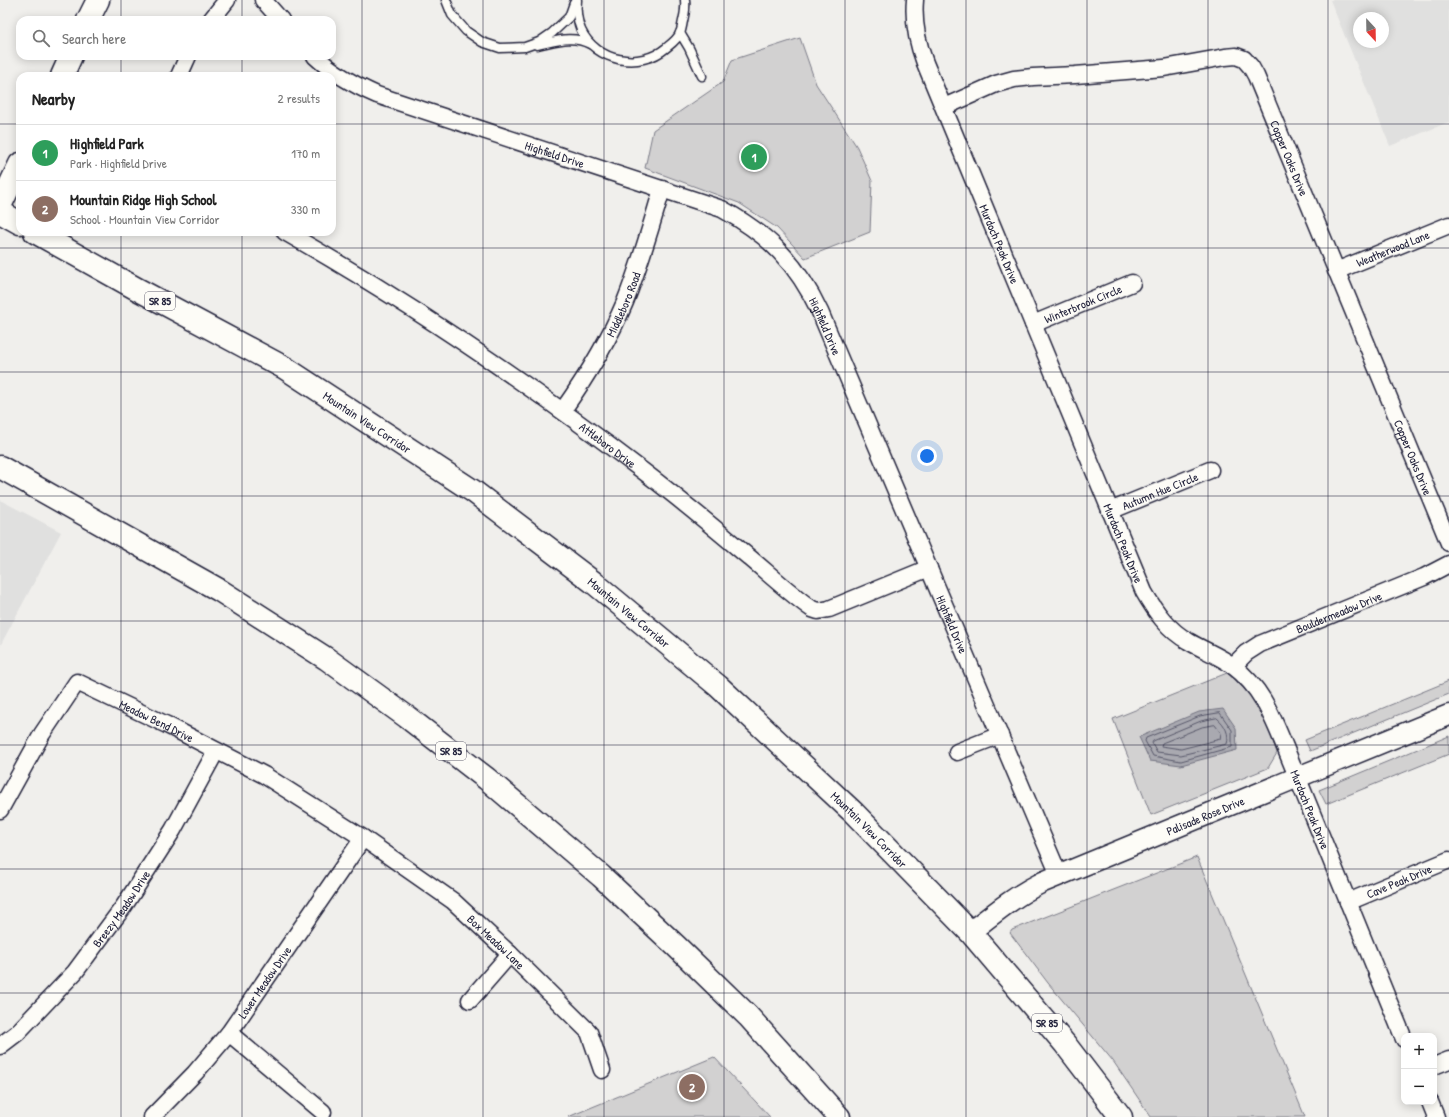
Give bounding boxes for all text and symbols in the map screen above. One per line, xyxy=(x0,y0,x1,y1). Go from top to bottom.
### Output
north arrow xyxy=(1353,12,1389,48)
search box xyxy=(16,16,336,60)
icon: search xyxy=(30,27,52,49)
text: Search here xyxy=(62,28,126,49)
text: Nearby xyxy=(32,87,75,110)
text: 2 results xyxy=(278,89,320,107)
street label: Copper Oaks Drive xyxy=(1267,117,1313,198)
text: Highfield Park xyxy=(70,133,144,154)
street label: Highfield Drive xyxy=(523,136,587,172)
pin: 1 xyxy=(741,142,767,172)
text: 1 xyxy=(43,144,47,162)
text: 170 m xyxy=(291,144,320,162)
text: Park · Highfield Drive xyxy=(70,154,167,172)
text: Mountain Ridge High School xyxy=(70,189,216,210)
text: 2 xyxy=(42,200,48,218)
text: 330 m xyxy=(291,200,320,218)
street label: Murdoch Peak Drive xyxy=(976,202,1024,286)
text: School · Mountain View Corridor xyxy=(70,210,219,228)
street label: Weatherwood Lane xyxy=(1353,225,1432,271)
street label: Middleboro Road xyxy=(602,269,644,340)
street label: Winterbrook Circle xyxy=(1041,280,1125,327)
road number: SR 85 xyxy=(145,292,175,310)
street label: Highfield Drive xyxy=(805,294,846,358)
street label: Mountain View Corridor xyxy=(320,387,415,457)
street label: Copper Oaks Drive xyxy=(1390,417,1437,498)
street label: Attleboro Drive xyxy=(576,418,640,472)
your location xyxy=(917,446,937,466)
street label: Autumn Hue Circle xyxy=(1119,467,1201,514)
street label: Murdoch Peak Drive xyxy=(1100,501,1148,586)
street label: Mountain View Corridor xyxy=(585,573,674,652)
street label: Bouldermeadow Drive xyxy=(1293,587,1384,637)
street label: Highfield Drive xyxy=(933,593,972,656)
street label: Meadow Bend Drive xyxy=(117,695,197,746)
road number: SR 85 xyxy=(436,742,466,760)
street label: Murdoch Peak Drive xyxy=(1287,767,1334,852)
street label: Mountain View Corridor xyxy=(827,787,912,872)
street label: Palisade Rose Drive xyxy=(1164,792,1247,839)
street label: Cave Peak Drive xyxy=(1364,860,1434,902)
street label: Breezy Meadow Drive xyxy=(88,866,154,950)
street label: Box Meadow Lane xyxy=(464,910,529,973)
street label: Lower Meadow Drive xyxy=(233,942,295,1021)
road number: SR 85 xyxy=(1032,1014,1062,1032)
map controls xyxy=(1401,1033,1437,1105)
button: + xyxy=(1401,1033,1437,1069)
button: − xyxy=(1401,1069,1437,1105)
pin: 2 xyxy=(679,1072,705,1102)

